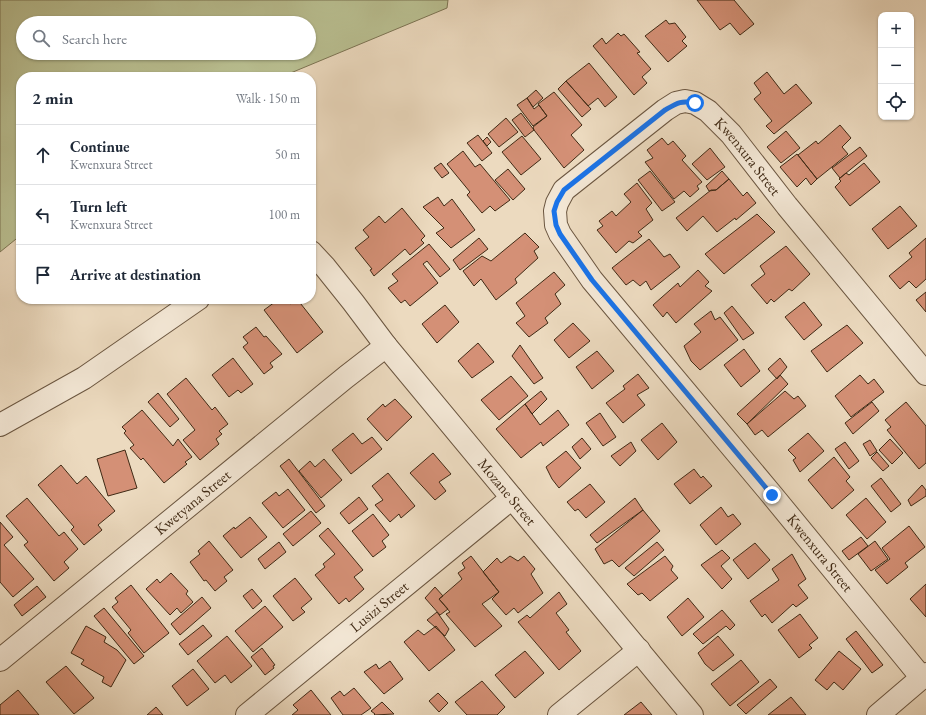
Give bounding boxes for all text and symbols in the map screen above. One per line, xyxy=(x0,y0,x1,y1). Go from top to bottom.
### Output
map controls xyxy=(878,12,914,120)
button: + xyxy=(878,12,914,48)
search box xyxy=(16,16,316,60)
icon: search xyxy=(30,27,52,49)
text: Search here xyxy=(62,29,127,48)
button: − xyxy=(878,48,914,84)
button: locate xyxy=(878,84,914,120)
text: 2 min xyxy=(32,87,73,109)
text: Walk · 150 m xyxy=(236,90,300,107)
route start xyxy=(686,94,704,112)
street label: Kwenxura Street xyxy=(711,113,785,199)
text: Continue xyxy=(70,137,130,156)
icon: ahead xyxy=(32,144,54,166)
text: 50 m xyxy=(275,146,300,163)
text: Kwenxura Street xyxy=(70,156,153,173)
text: Turn left xyxy=(70,197,127,216)
icon: left xyxy=(32,204,54,226)
text: 100 m xyxy=(269,206,300,223)
text: Kwenxura Street xyxy=(70,216,153,233)
icon: arrive xyxy=(32,264,54,286)
text: Arrive at destination xyxy=(70,265,201,284)
street label: Mozane Street xyxy=(474,454,541,529)
street label: Kwetyana Street xyxy=(150,465,235,539)
route end xyxy=(763,486,781,504)
street label: Kwenxura Street xyxy=(783,510,858,596)
street label: Lusizi Street xyxy=(346,576,413,636)

